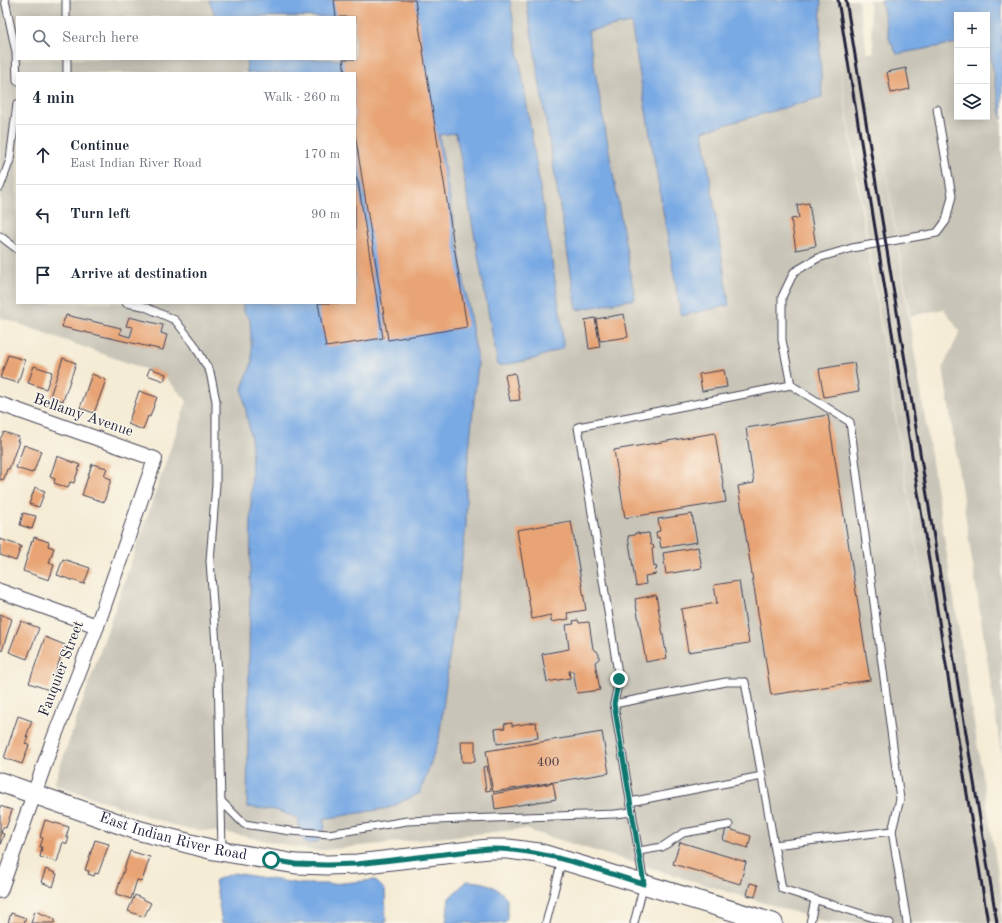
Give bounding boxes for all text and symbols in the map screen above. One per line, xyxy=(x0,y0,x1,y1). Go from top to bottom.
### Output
map controls xyxy=(954,12,990,120)
button: + xyxy=(954,12,990,48)
search box xyxy=(16,16,356,60)
icon: search xyxy=(30,27,52,49)
text: Search here xyxy=(62,31,139,46)
button: − xyxy=(954,48,990,84)
button: layers xyxy=(954,84,990,120)
text: 4 min xyxy=(32,90,75,107)
text: Walk · 260 m xyxy=(263,91,340,104)
text: Continue xyxy=(70,139,129,154)
icon: ahead xyxy=(32,144,54,166)
text: 170 m xyxy=(303,148,340,161)
text: East Indian River Road xyxy=(70,157,202,170)
icon: left xyxy=(32,204,54,226)
text: Turn left xyxy=(70,207,130,222)
text: 90 m xyxy=(311,208,340,221)
icon: arrive xyxy=(32,264,54,286)
text: Arrive at destination xyxy=(70,267,208,282)
street label: Bellamy Avenue xyxy=(31,392,135,440)
street label: Fauquier Street xyxy=(37,619,87,719)
route end xyxy=(610,670,628,688)
house number: 400 xyxy=(537,756,559,769)
street label: East Indian River Road xyxy=(97,810,248,863)
route start xyxy=(262,851,280,869)

